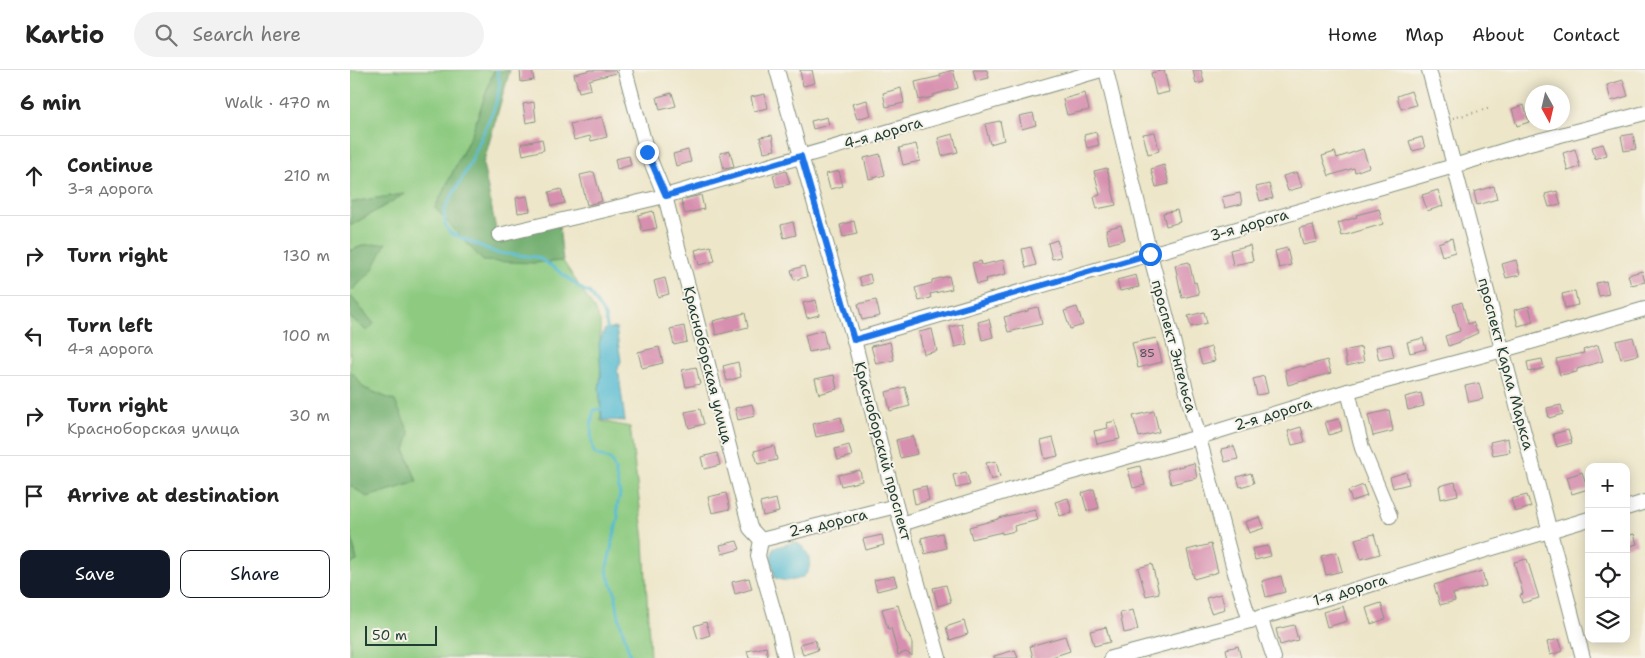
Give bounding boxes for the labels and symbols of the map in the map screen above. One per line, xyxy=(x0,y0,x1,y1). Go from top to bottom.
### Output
north arrow xyxy=(1525,85,1570,130)
street label: 4-я дорога xyxy=(841,112,925,154)
route end xyxy=(636,141,659,164)
street label: 3-я дорога xyxy=(1208,204,1291,246)
route start xyxy=(1139,243,1162,266)
street label: проспект Карла Маркса xyxy=(1473,276,1539,453)
street label: проспект Энгельса xyxy=(1147,278,1201,415)
street label: Красноборская улица xyxy=(679,284,737,447)
house number: 85 xyxy=(1139,345,1155,361)
street label: Красноборский проспект xyxy=(849,359,917,543)
street label: 2-я дорога xyxy=(1232,393,1315,435)
street label: 2-я дорога xyxy=(787,504,870,542)
street label: 1-я дорога xyxy=(1311,569,1390,611)
scale bar xyxy=(365,623,438,646)

